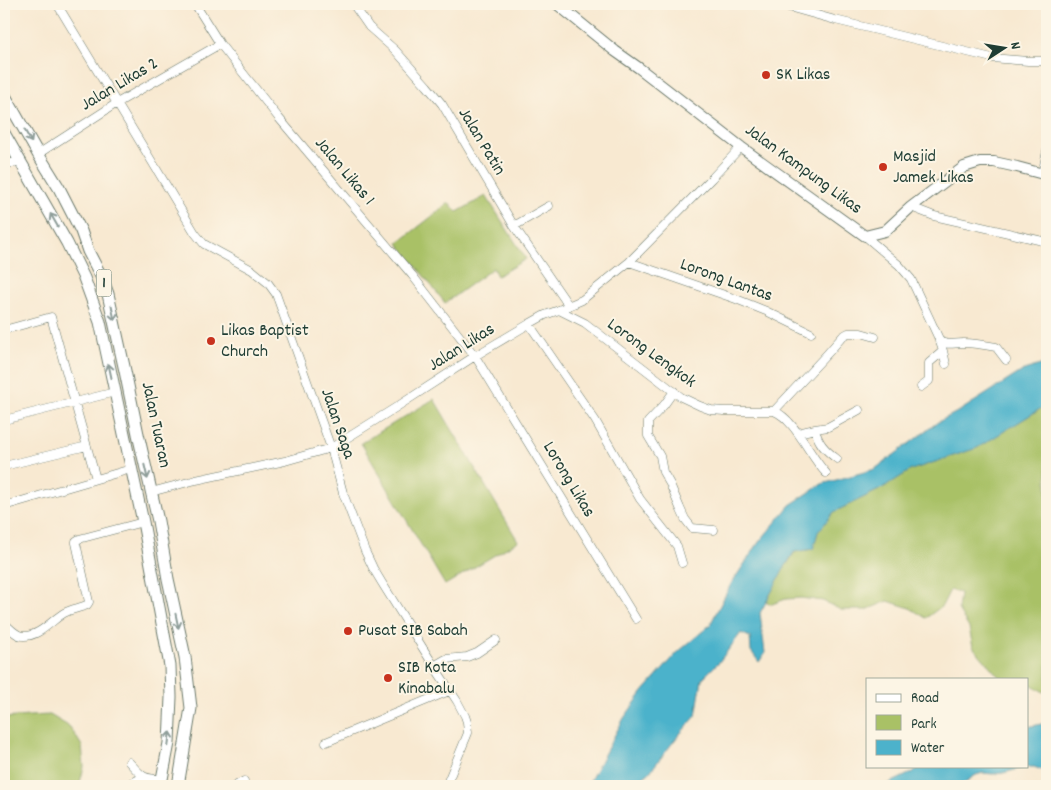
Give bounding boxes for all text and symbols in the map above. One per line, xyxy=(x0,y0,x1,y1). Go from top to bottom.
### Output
north arrow xyxy=(978,22,1028,72)
text: N xyxy=(1004,40,1025,51)
street label: Jalan Likas 2 xyxy=(77,52,163,118)
place label: SK Likas xyxy=(776,63,830,88)
marker: SK Likas xyxy=(760,69,772,81)
street label: Jalan Patin xyxy=(451,103,511,181)
street label: Jalan Kampung Likas xyxy=(739,119,867,221)
one-way arrow xyxy=(24,128,33,143)
street label: Jalan Likas 1 xyxy=(308,132,380,212)
place label: Masjid Jamek Likas xyxy=(893,145,974,191)
marker: Masjid Jamek Likas xyxy=(877,161,889,173)
one-way arrow xyxy=(49,213,59,228)
street label: Lorong Lantas xyxy=(676,253,776,309)
road number: 1 xyxy=(96,270,112,296)
one-way arrow xyxy=(108,305,118,321)
street label: Lorong Lengkok xyxy=(601,313,701,395)
street label: Jalan Likas xyxy=(424,318,500,378)
place label: Likas Baptist Church xyxy=(221,319,309,365)
marker: Likas Baptist Church xyxy=(205,335,217,347)
one-way arrow xyxy=(105,364,115,380)
street label: Jalan Tuaran xyxy=(134,380,176,470)
street label: Jalan Saga xyxy=(313,385,361,463)
street label: Lorong Likas xyxy=(536,437,600,523)
one-way arrow xyxy=(142,464,151,480)
one-way arrow xyxy=(173,612,182,628)
place label: Pusat SIB Sabah xyxy=(358,619,468,644)
marker: Pusat SIB Sabah xyxy=(342,625,354,637)
place label: SIB Kota Kinabalu xyxy=(398,656,456,702)
marker: SIB Kota Kinabalu xyxy=(382,672,394,684)
legend xyxy=(866,678,1028,768)
text: Road xyxy=(911,688,939,710)
text: Park xyxy=(911,714,937,736)
one-way arrow xyxy=(164,731,174,747)
text: Water xyxy=(911,738,945,760)

